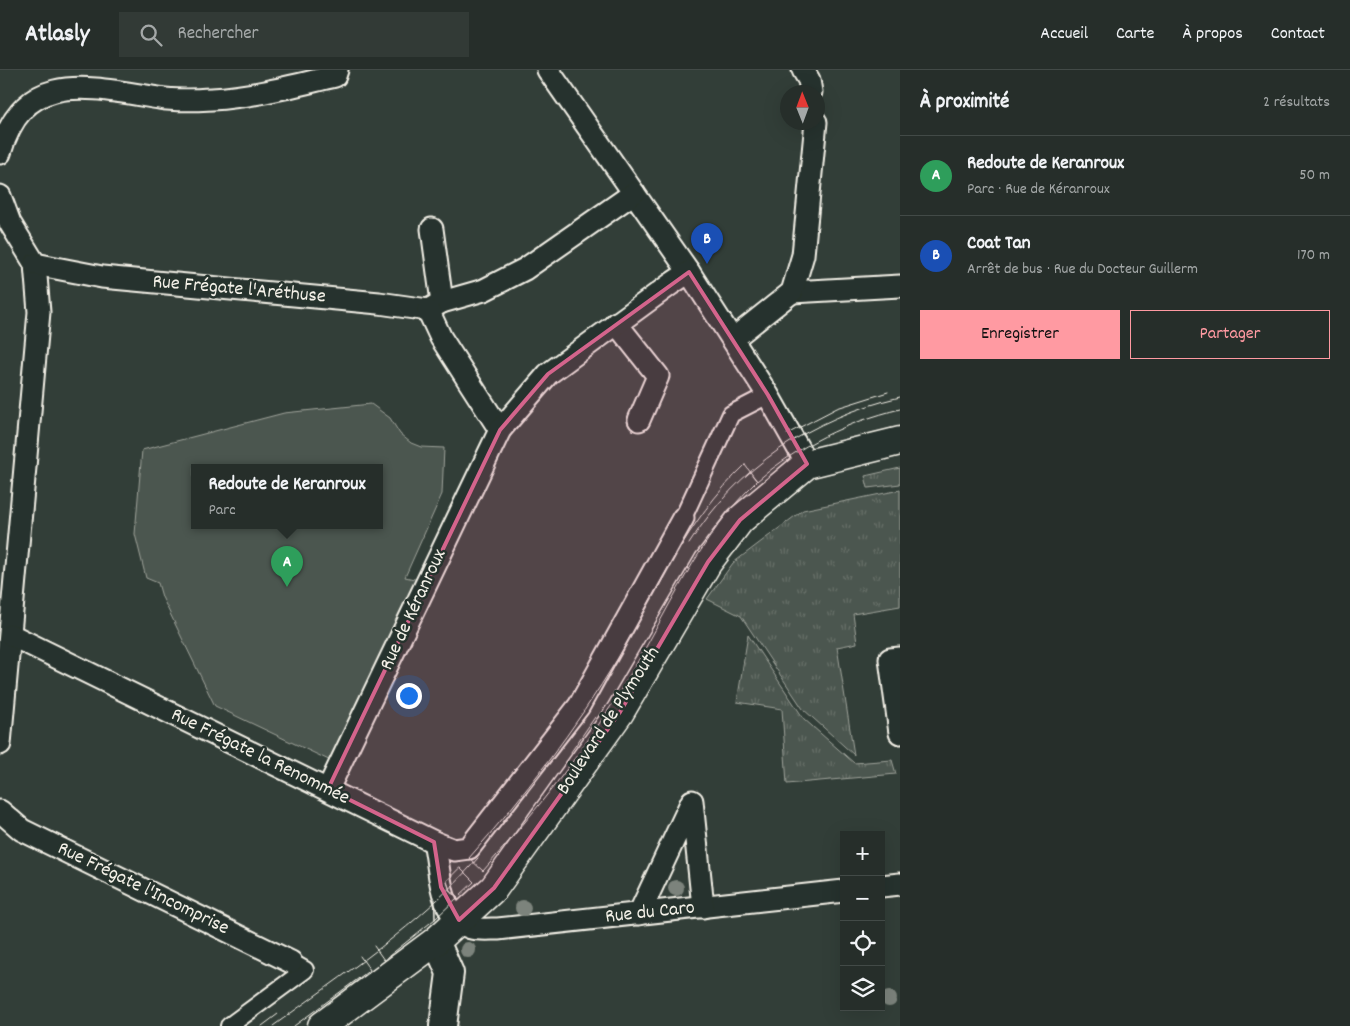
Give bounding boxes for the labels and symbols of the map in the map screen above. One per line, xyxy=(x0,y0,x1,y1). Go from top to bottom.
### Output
north arrow xyxy=(780,85,825,130)
pin: B xyxy=(691,223,723,264)
street label: Rue Frégate l'Aréthuse xyxy=(151,268,327,312)
street label: Rue de Kéranroux xyxy=(374,544,455,675)
pin: A xyxy=(271,546,303,587)
street label: Boulevard de Plymouth xyxy=(550,641,668,801)
your location xyxy=(396,683,422,709)
street label: Rue Frégate la Renommée xyxy=(166,701,354,813)
street label: Rue Frégate l'Incomprise xyxy=(52,835,234,943)
street label: Rue du Caro xyxy=(604,894,696,932)

